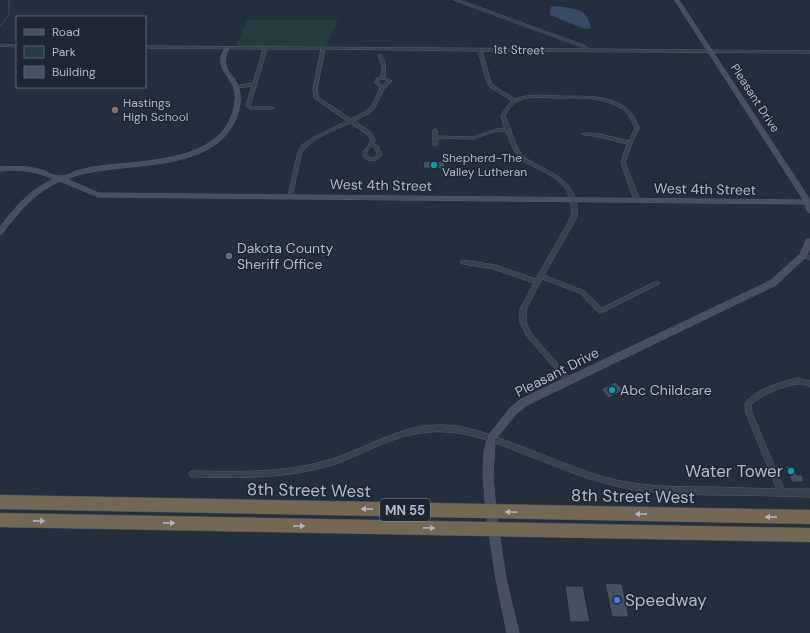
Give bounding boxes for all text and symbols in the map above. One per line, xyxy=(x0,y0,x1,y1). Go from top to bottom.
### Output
legend xyxy=(16,16,146,88)
text: Road xyxy=(52,24,80,40)
street label: 1st Street xyxy=(493,42,545,58)
text: Park xyxy=(52,44,76,60)
street label: Pleasant Drive xyxy=(727,61,783,136)
text: Building xyxy=(52,64,96,80)
place label: Hastings High School xyxy=(123,95,188,125)
marker: Hastings High School xyxy=(110,105,120,115)
place label: Shepherd-The Valley Lutheran xyxy=(442,150,527,180)
marker: Shepherd-The Valley Lutheran xyxy=(429,160,439,170)
street label: West 4th Street xyxy=(330,175,432,195)
street label: West 4th Street xyxy=(654,179,756,199)
place label: Dakota County Sheriff Office xyxy=(237,239,334,273)
marker: Dakota County Sheriff Office xyxy=(224,251,234,261)
street label: Pleasant Drive xyxy=(512,343,602,401)
place label: Abc Childcare xyxy=(620,381,712,399)
marker: Abc Childcare xyxy=(607,385,617,395)
place label: Water Tower xyxy=(685,460,783,482)
marker: Water Tower xyxy=(786,466,796,476)
street label: 8th Street West xyxy=(247,478,371,502)
street label: 8th Street West xyxy=(571,484,695,508)
road number: MN 55 xyxy=(380,499,430,521)
one-way arrow xyxy=(360,506,373,512)
one-way arrow xyxy=(504,509,517,515)
one-way arrow xyxy=(634,511,647,517)
one-way arrow xyxy=(764,514,777,520)
one-way arrow xyxy=(33,518,46,524)
one-way arrow xyxy=(163,520,176,526)
one-way arrow xyxy=(293,522,305,529)
one-way arrow xyxy=(423,525,436,531)
place label: Speedway xyxy=(625,589,707,611)
marker: Speedway xyxy=(612,595,622,605)

